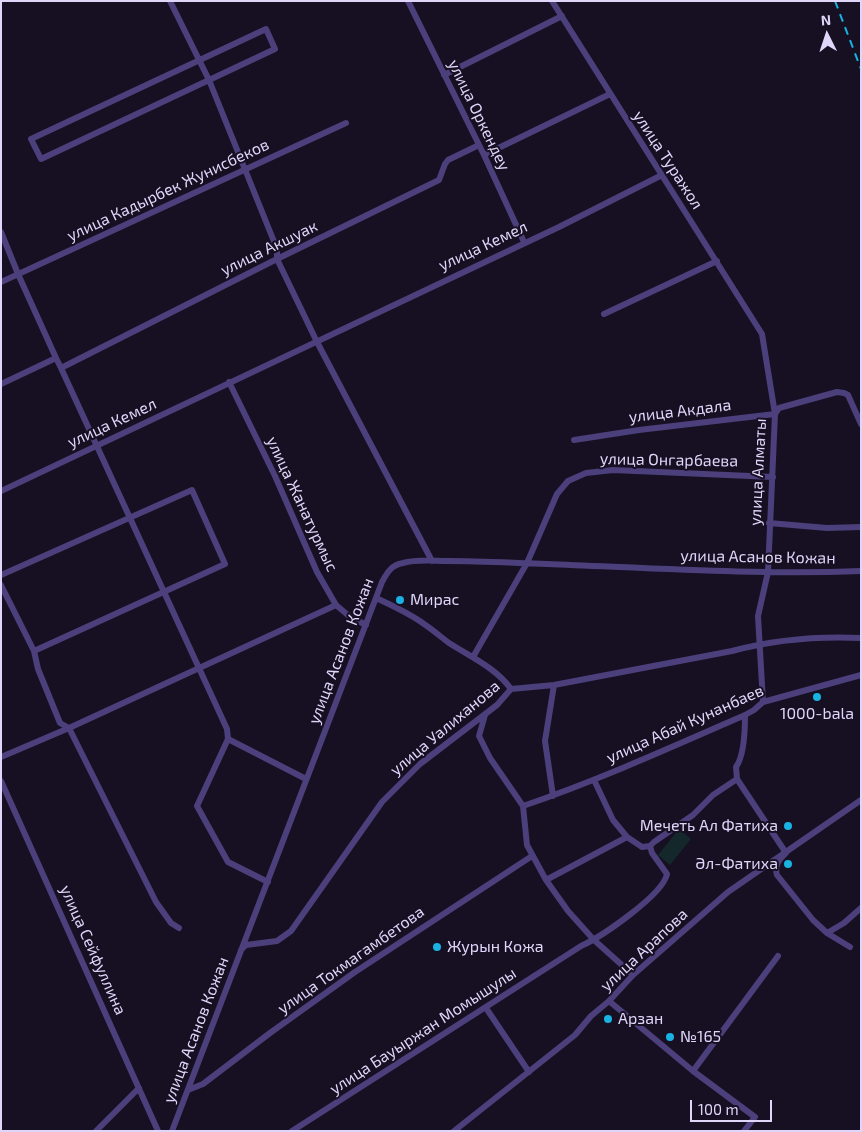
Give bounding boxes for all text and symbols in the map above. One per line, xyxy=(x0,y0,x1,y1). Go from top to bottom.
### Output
north arrow xyxy=(802,10,852,60)
text: N xyxy=(820,11,832,28)
street label: улица Оркендеу xyxy=(444,56,514,174)
street label: улица Туражол xyxy=(629,107,707,213)
street label: улица Кадырбек Жунисбеков xyxy=(64,135,272,245)
street label: улица Акшуак xyxy=(217,216,321,280)
street label: улица Кемел xyxy=(435,217,531,275)
street label: улица Кемел xyxy=(64,394,160,452)
street label: улица Акдала xyxy=(628,395,732,427)
street label: улица Алматы xyxy=(746,418,770,526)
street label: улица Жанатурмыс xyxy=(262,433,342,575)
street label: улица Онгарбаева xyxy=(600,449,738,471)
street label: улица Асанов Кожан xyxy=(680,546,836,568)
street label: улица Асанов Кожан xyxy=(304,575,378,727)
place label: Мирас xyxy=(410,590,459,610)
marker: Мирас xyxy=(394,594,406,606)
street label: улица Уалиханова xyxy=(386,676,504,780)
street label: улица Абай Кунанбаев xyxy=(603,681,767,767)
marker: 1000-bala xyxy=(811,691,823,703)
place label: 1000-bala xyxy=(780,704,854,724)
place label: Мечеть Ал Фатиха xyxy=(640,816,778,836)
marker: Мечеть Ал Фатиха xyxy=(782,820,794,832)
place label: Әл-Фатиха xyxy=(695,854,778,874)
marker: Әл-Фатиха xyxy=(782,858,794,870)
street label: улица Сейфуллина xyxy=(56,882,130,1018)
street label: улица Токмагамбетова xyxy=(274,902,428,1018)
street label: улица Арапова xyxy=(596,905,692,995)
place label: Журын Кожа xyxy=(447,937,544,957)
marker: Журын Кожа xyxy=(431,941,443,953)
street label: улица Асанов Кожан xyxy=(159,954,233,1106)
street label: улица Бауыржан Момышулы xyxy=(326,963,520,1099)
place label: Арзан xyxy=(618,1009,663,1029)
marker: Арзан xyxy=(602,1013,614,1025)
place label: №165 xyxy=(680,1027,721,1047)
marker: №165 xyxy=(664,1031,676,1043)
scale bar xyxy=(692,1090,774,1122)
text: 100 m xyxy=(698,1100,739,1118)

